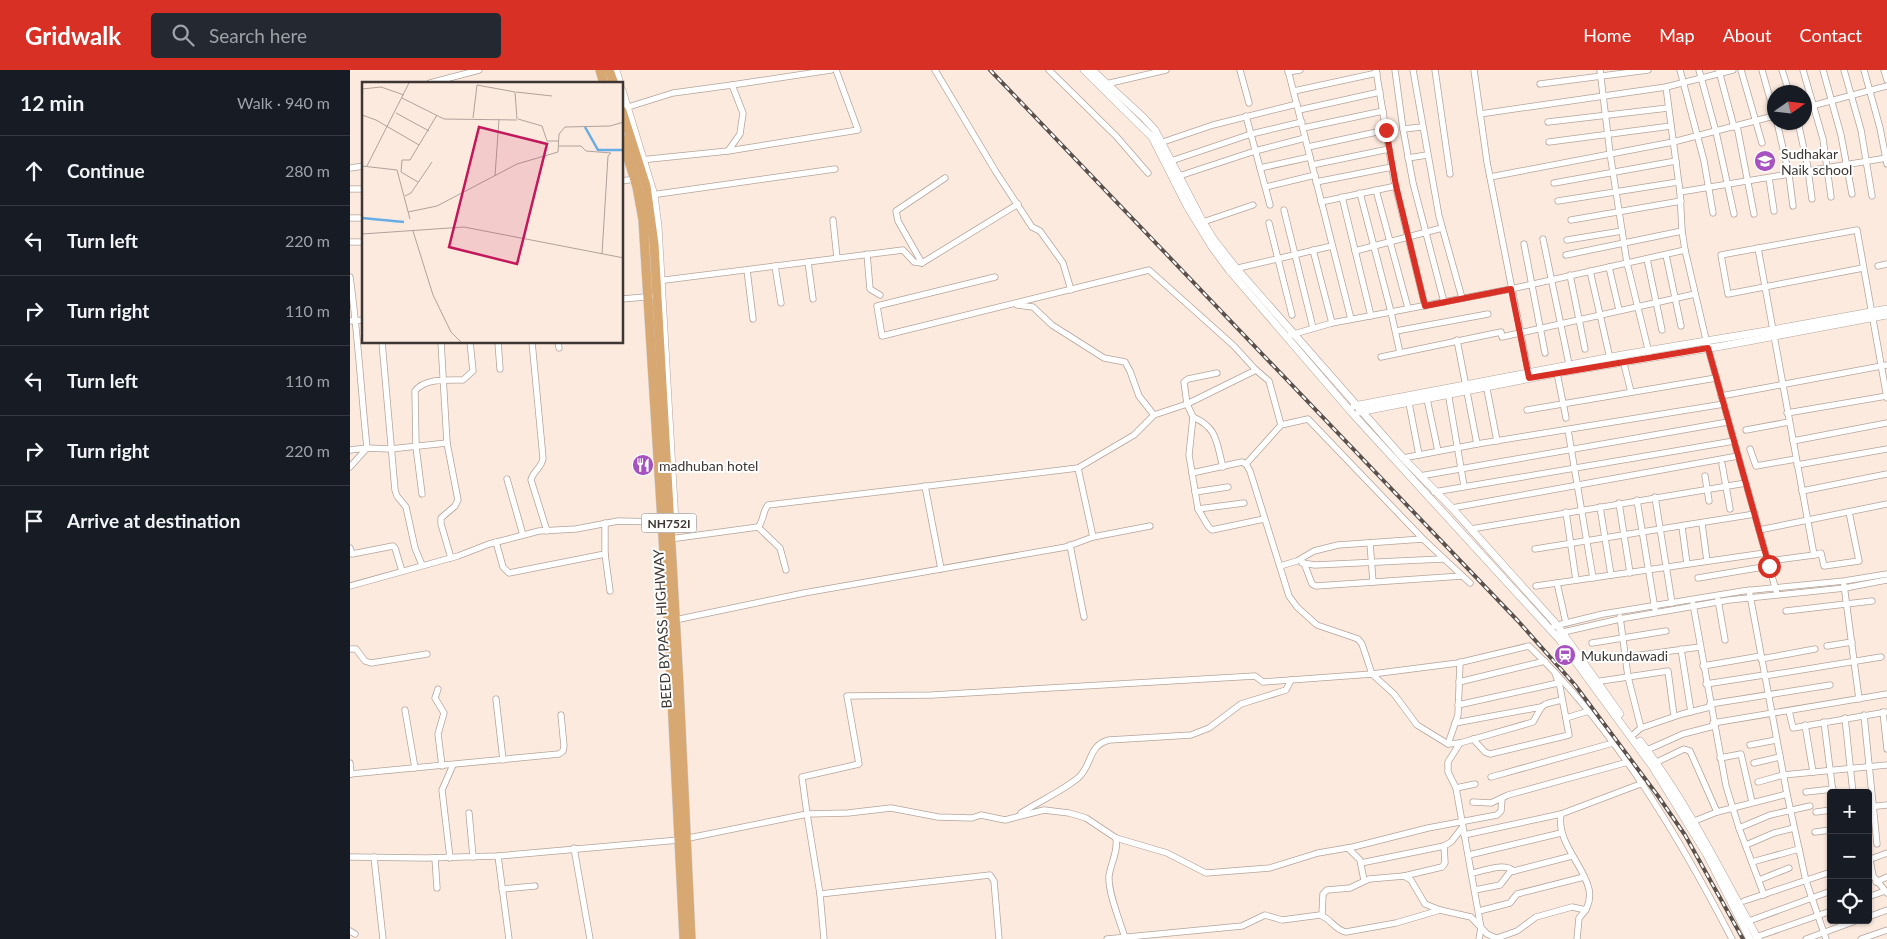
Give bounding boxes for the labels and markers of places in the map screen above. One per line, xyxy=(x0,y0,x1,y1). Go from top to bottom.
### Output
place label: Sudhakar Naik school xyxy=(1781,145,1852,178)
school or university icon: Sudhakar Naik school xyxy=(1753,149,1777,173)
restaurant icon: madhuban hotel xyxy=(631,453,655,477)
place label: madhuban hotel xyxy=(659,457,758,474)
station icon: Mukundawadi xyxy=(1553,643,1577,667)
place label: Mukundawadi xyxy=(1581,647,1668,664)

